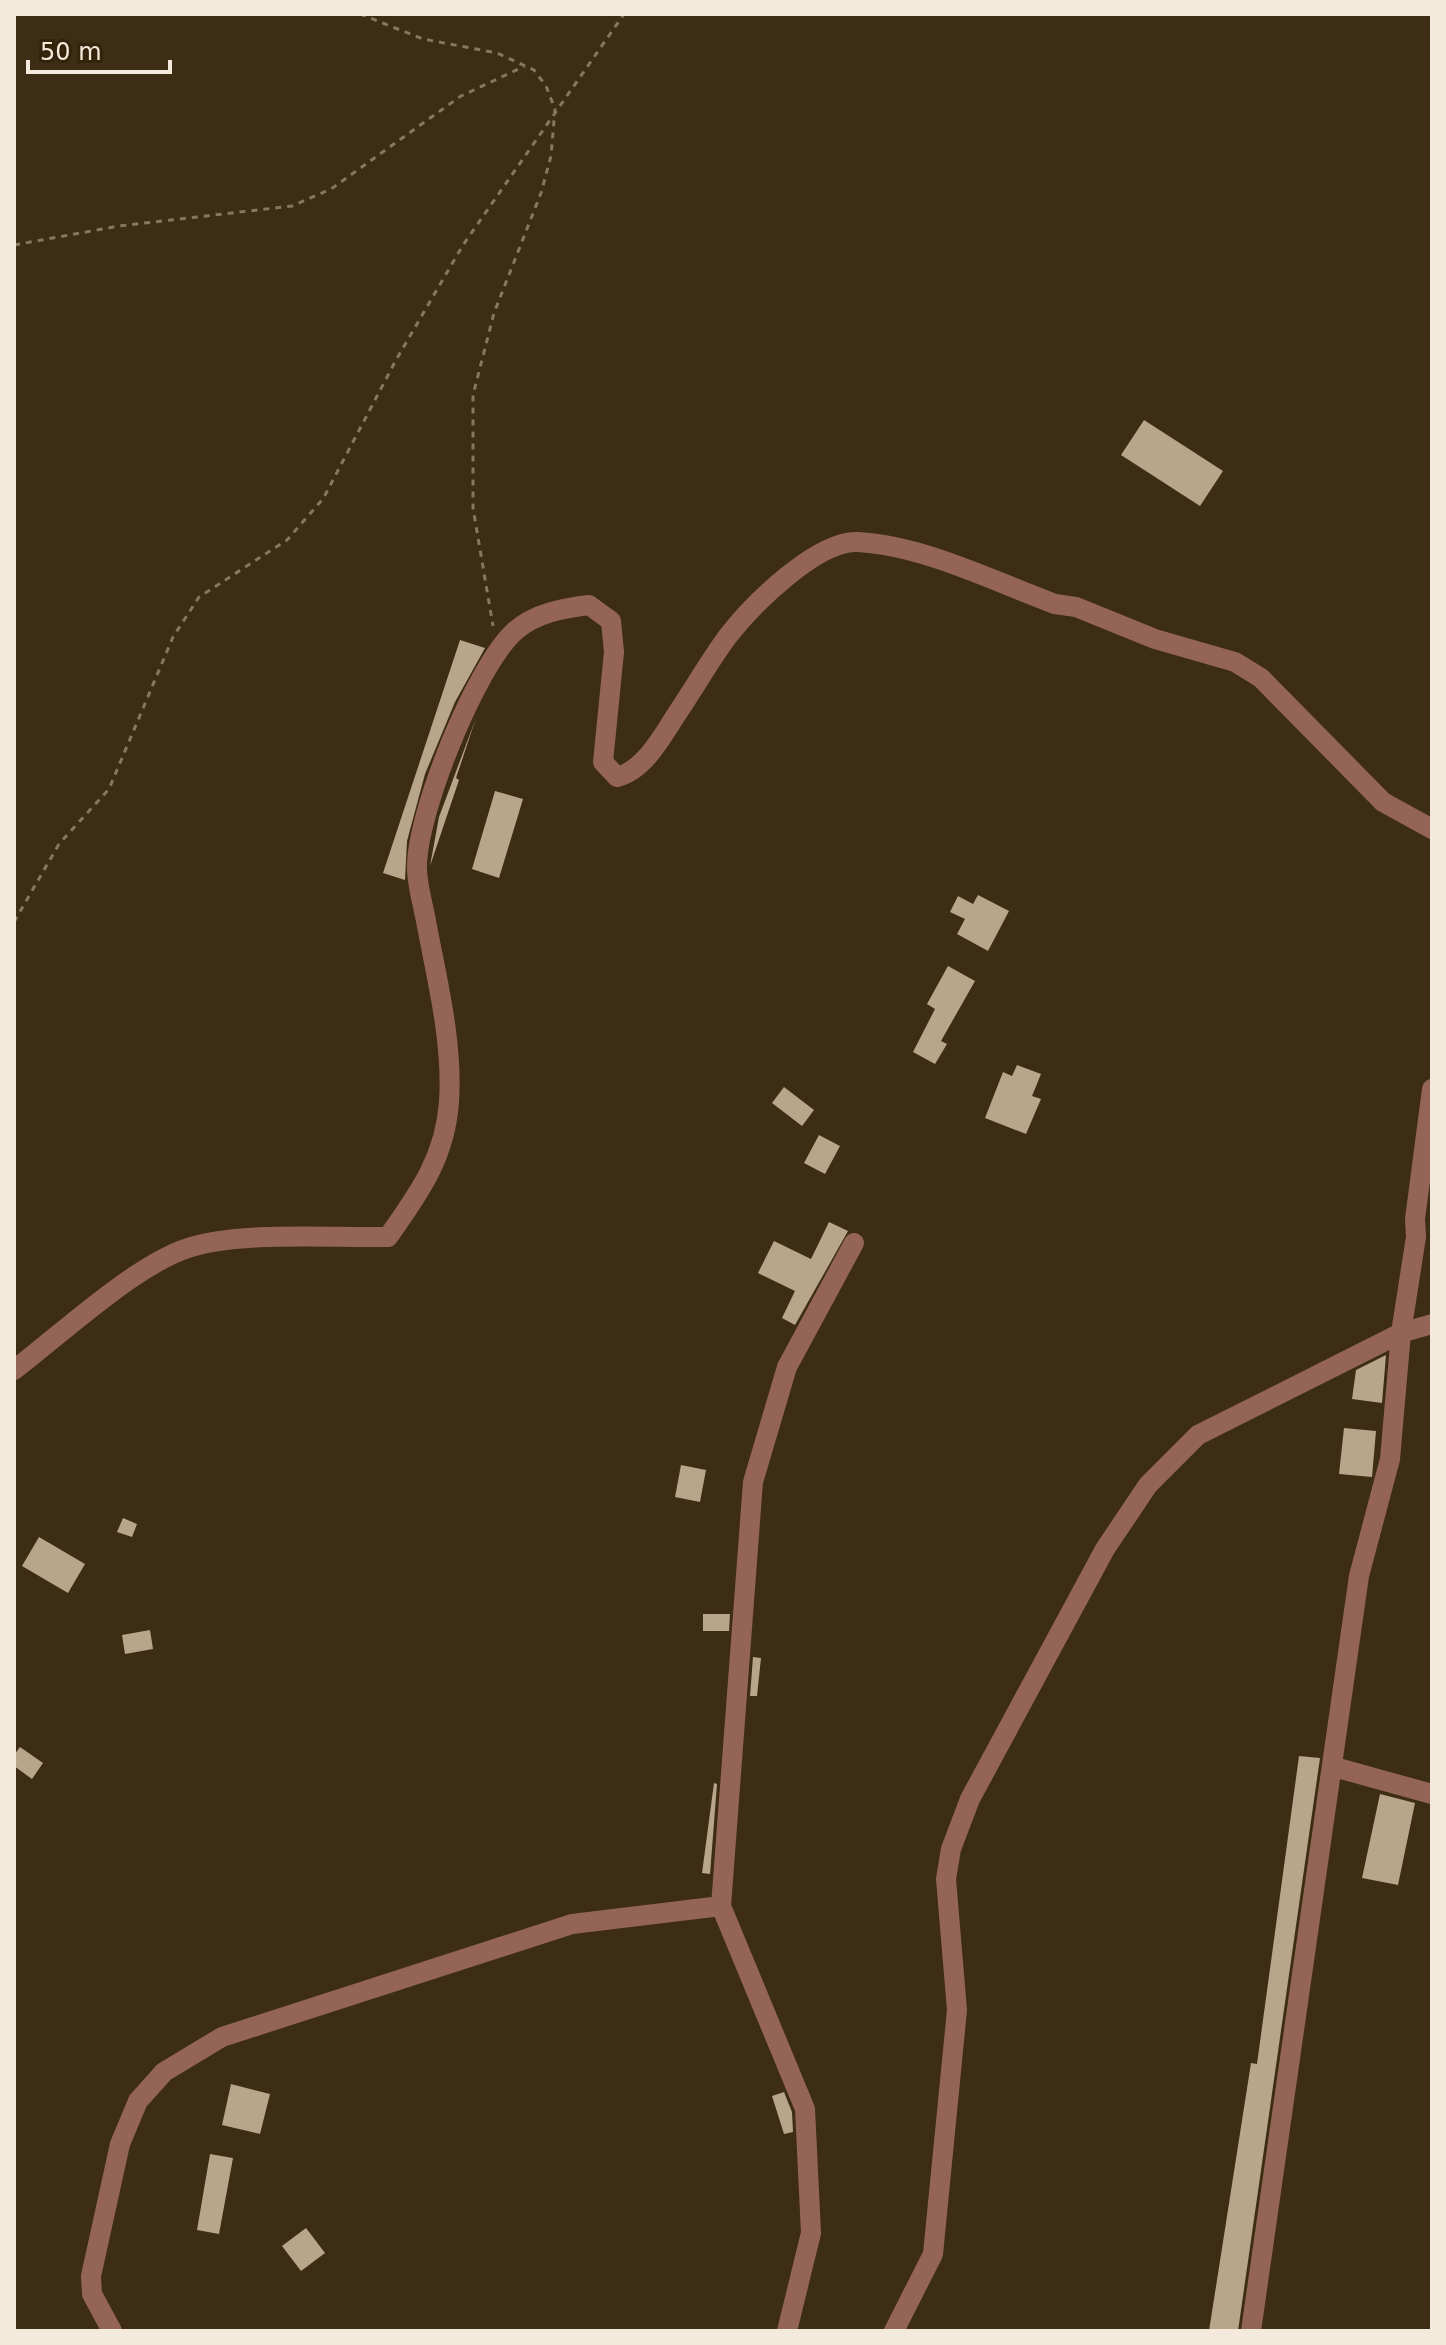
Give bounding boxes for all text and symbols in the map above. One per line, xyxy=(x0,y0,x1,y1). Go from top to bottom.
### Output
scale bar xyxy=(28,24,170,74)
text: 50 m xyxy=(40,38,102,66)

